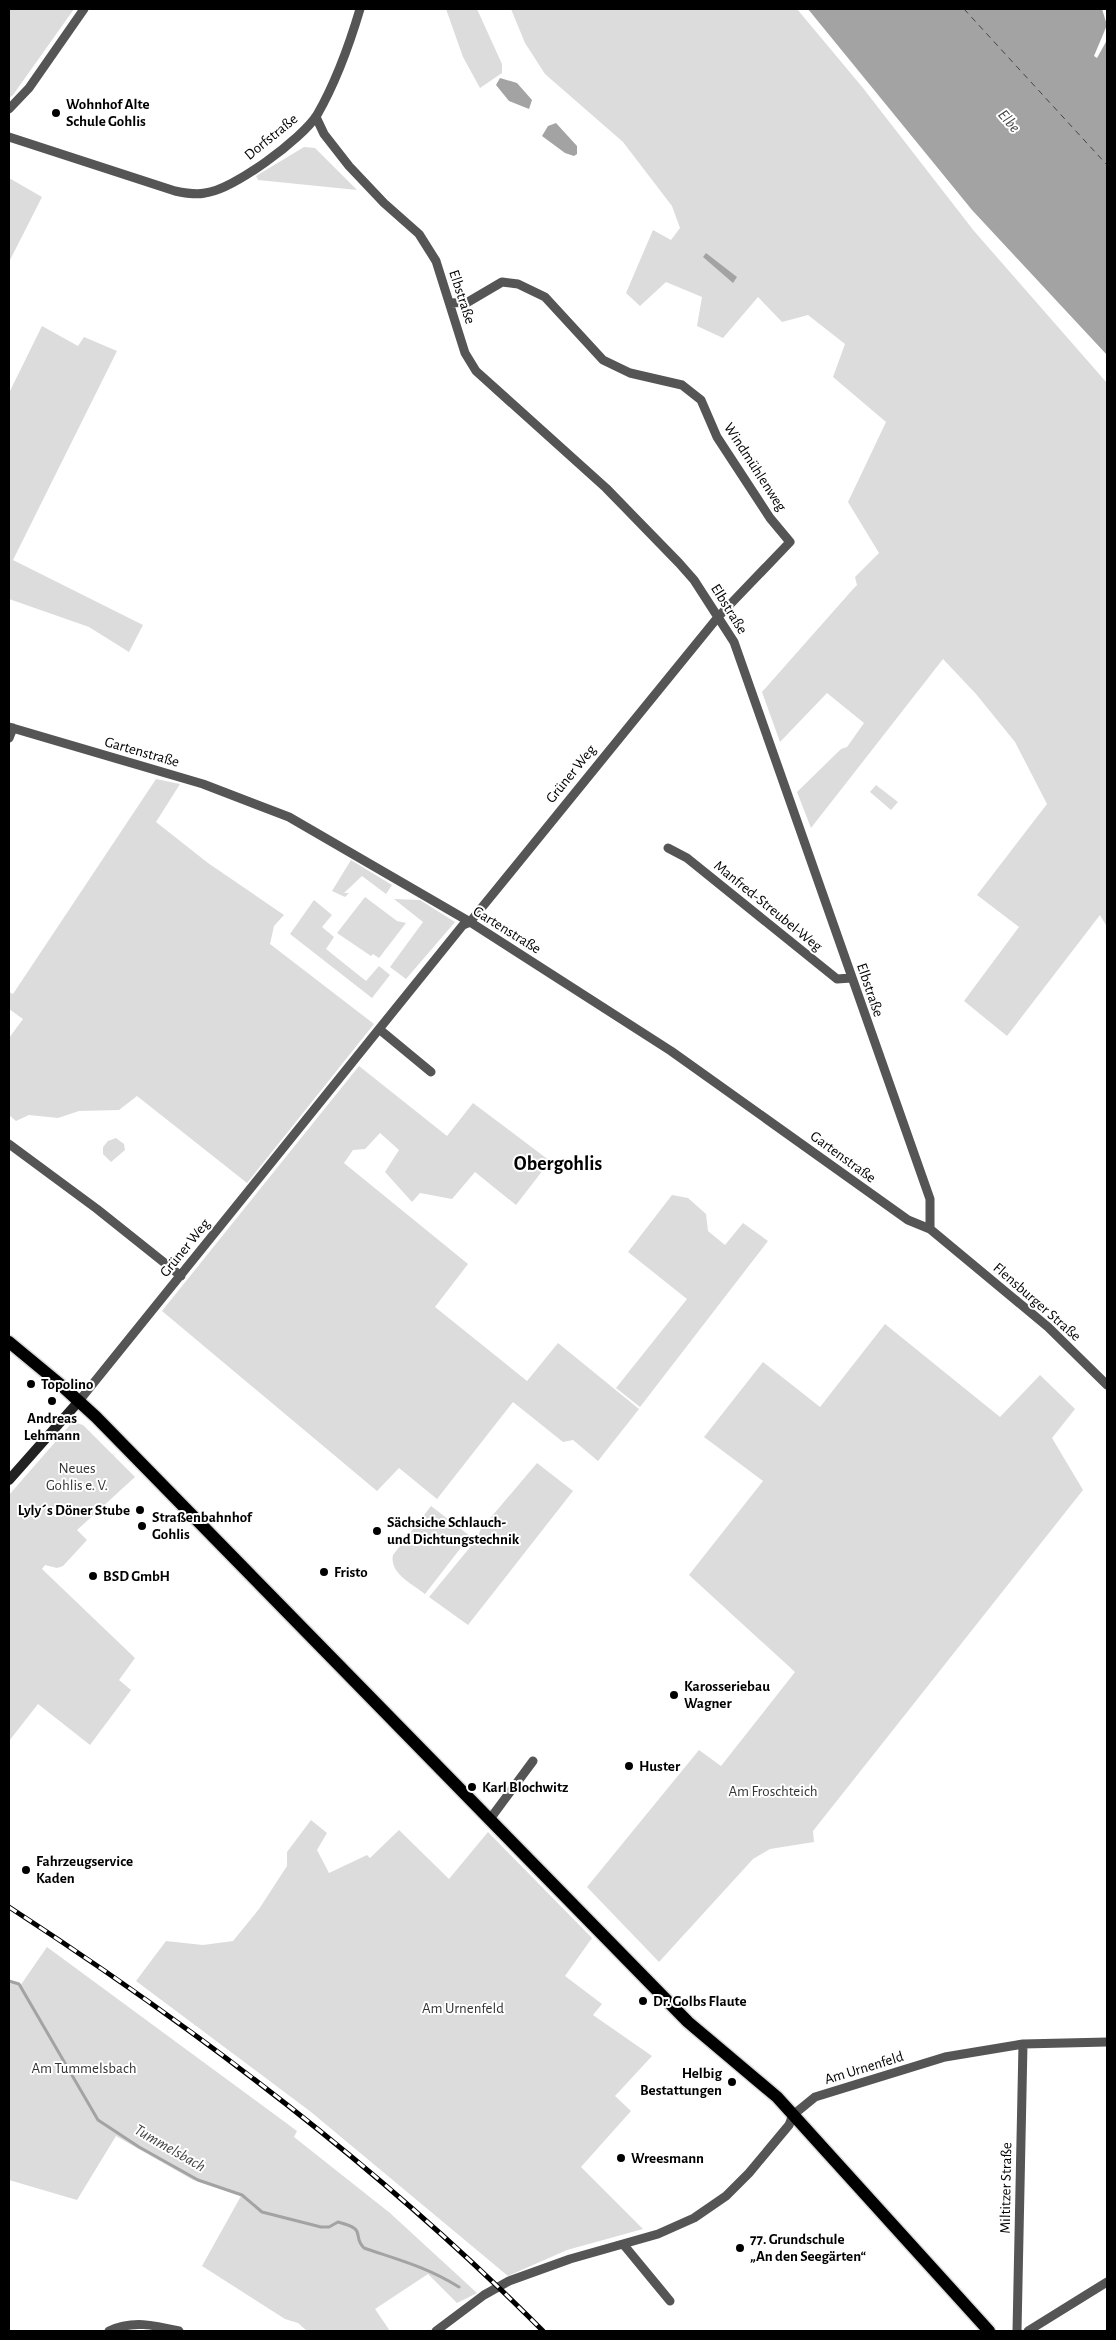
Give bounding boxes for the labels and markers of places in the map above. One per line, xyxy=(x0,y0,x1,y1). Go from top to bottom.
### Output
place label: Wohnhof Alte Schule Gohlis xyxy=(66,97,150,129)
marker: Wohnhof Alte Schule Gohlis xyxy=(50,107,62,119)
place label: Topolino xyxy=(41,1377,93,1392)
marker: Topolino xyxy=(25,1378,37,1390)
marker: Andreas Lehmann xyxy=(46,1395,58,1407)
place label: Andreas Lehmann xyxy=(24,1411,80,1443)
place label: Lyly´s Döner Stube xyxy=(18,1503,130,1518)
marker: Lyly´s Döner Stube xyxy=(134,1504,146,1516)
place label: Straßenbahnhof Gohlis xyxy=(152,1510,253,1542)
place label: Sächsiche Schlauch- und Dichtungstechnik xyxy=(387,1515,520,1547)
marker: Straßenbahnhof Gohlis xyxy=(136,1520,148,1532)
marker: Sächsiche Schlauch- und Dichtungstechnik xyxy=(371,1525,383,1537)
place label: Fristo xyxy=(334,1565,368,1580)
marker: Fristo xyxy=(318,1566,330,1578)
place label: BSD GmbH xyxy=(103,1569,170,1584)
marker: BSD GmbH xyxy=(87,1570,99,1582)
place label: Karosseriebau Wagner xyxy=(684,1679,770,1711)
marker: Karosseriebau Wagner xyxy=(668,1689,680,1701)
place label: Huster xyxy=(639,1759,681,1774)
marker: Huster xyxy=(623,1760,635,1772)
place label: Karl Blochwitz xyxy=(482,1780,568,1795)
marker: Karl Blochwitz xyxy=(466,1781,478,1793)
place label: Fahrzeugservice Kaden xyxy=(36,1854,133,1886)
marker: Fahrzeugservice Kaden xyxy=(20,1864,32,1876)
place label: Dr. Golbs Flaute xyxy=(653,1994,747,2009)
marker: Dr. Golbs Flaute xyxy=(637,1995,649,2007)
place label: Helbig Bestattungen xyxy=(640,2066,722,2098)
marker: Helbig Bestattungen xyxy=(726,2076,738,2088)
place label: Wreesmann xyxy=(631,2151,704,2166)
marker: Wreesmann xyxy=(615,2152,627,2164)
place label: 77. Grundschule „An den Seegärten“ xyxy=(750,2232,866,2264)
marker: 77. Grundschule „An den Seegärten“ xyxy=(734,2242,746,2254)

